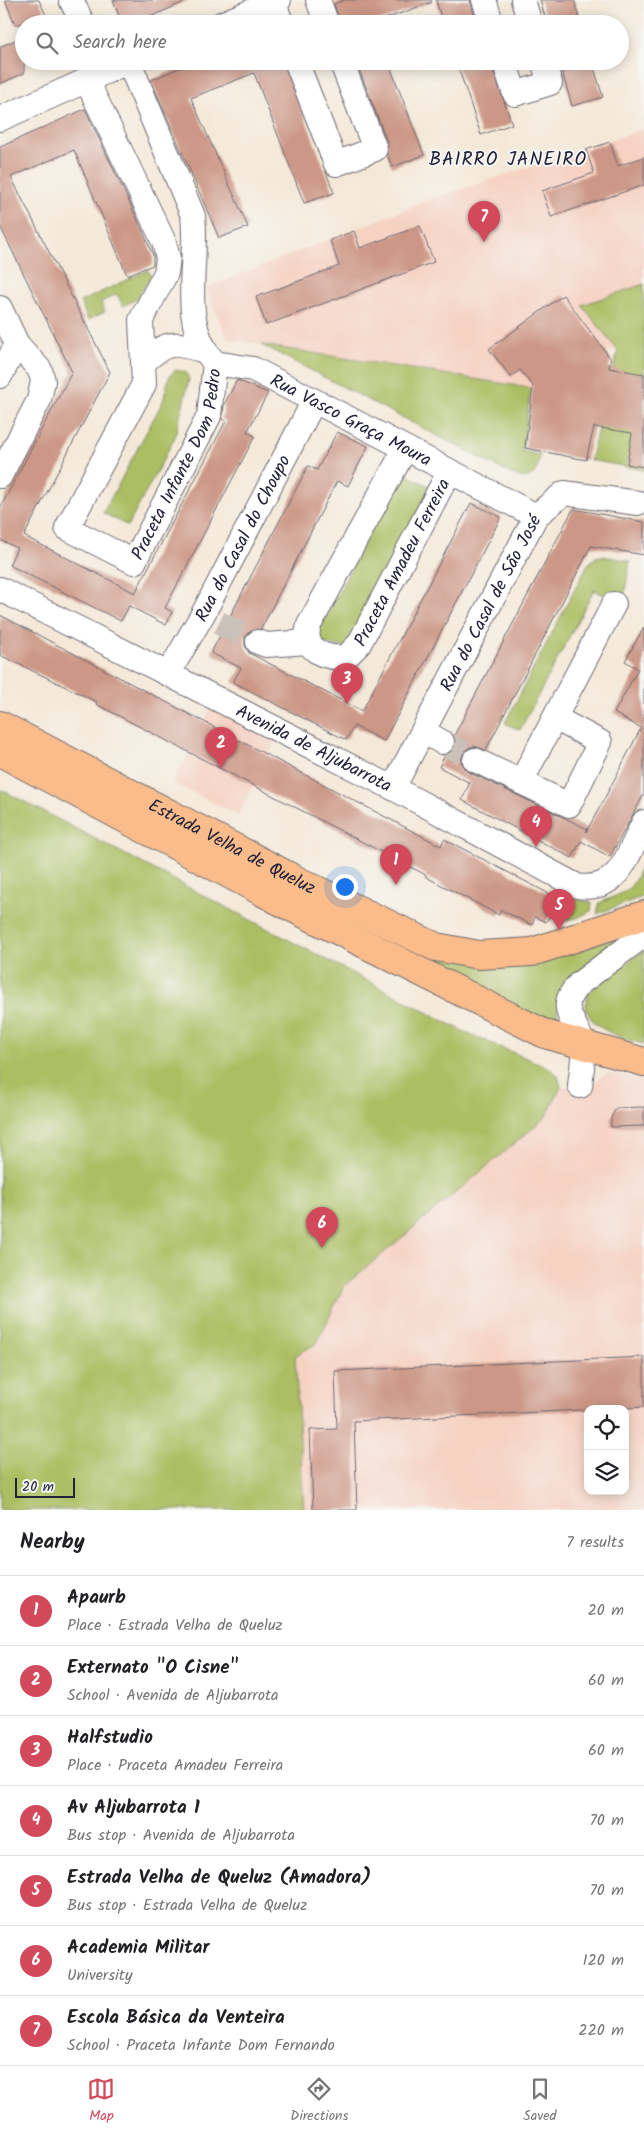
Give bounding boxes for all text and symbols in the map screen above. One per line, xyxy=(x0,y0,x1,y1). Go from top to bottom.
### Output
search box xyxy=(15,15,629,70)
text: Search here xyxy=(73,28,167,58)
icon: search xyxy=(33,29,61,57)
district label: BAIRRO JANEIRO xyxy=(429,145,587,175)
pin: 7 xyxy=(468,201,500,242)
street label: Praceta Infante Dom Pedro xyxy=(124,367,230,566)
street label: Rua Vasco Graça Moura xyxy=(264,367,436,475)
street label: Rua do Casal do Choupo xyxy=(188,450,299,628)
street label: Praceta Amadeu Ferreira xyxy=(347,474,459,652)
street label: Rua do Casal de São José xyxy=(433,509,551,697)
pin: 3 xyxy=(331,663,363,704)
street label: Avenida de Aljubarrota xyxy=(230,698,396,801)
pin: 2 xyxy=(205,727,237,768)
street label: Estrada Velha de Queluz xyxy=(143,792,320,903)
pin: 4 xyxy=(520,806,552,847)
pin: 1 xyxy=(380,844,412,885)
your location xyxy=(332,874,358,900)
pin: 5 xyxy=(543,889,575,930)
pin: 6 xyxy=(306,1207,338,1248)
map controls xyxy=(584,1405,629,1495)
button: locate xyxy=(584,1405,629,1450)
button: layers xyxy=(584,1450,629,1495)
scale bar xyxy=(15,1475,75,1498)
text: 20 m xyxy=(22,1476,54,1498)
text: Nearby xyxy=(20,1526,85,1559)
text: 7 results xyxy=(566,1530,624,1555)
text: Apaurb xyxy=(67,1583,126,1613)
text: 1 xyxy=(34,1598,38,1623)
text: 20 m xyxy=(588,1598,624,1623)
text: Place · Estrada Velha de Queluz xyxy=(67,1613,283,1638)
text: Externato "O Cisne" xyxy=(67,1653,239,1683)
text: 2 xyxy=(31,1668,41,1693)
text: 60 m xyxy=(588,1668,624,1693)
text: School · Avenida de Aljubarrota xyxy=(67,1683,279,1708)
text: Halfstudio xyxy=(67,1723,153,1753)
text: 3 xyxy=(32,1738,40,1763)
text: 60 m xyxy=(588,1738,624,1763)
text: Place · Praceta Amadeu Ferreira xyxy=(67,1753,283,1778)
text: Av Aljubarrota 1 xyxy=(67,1793,200,1823)
text: 4 xyxy=(32,1808,40,1833)
text: 70 m xyxy=(589,1808,624,1833)
text: Bus stop · Avenida de Aljubarrota xyxy=(67,1823,295,1848)
text: Estrada Velha de Queluz (Amadora) xyxy=(67,1863,371,1893)
text: 5 xyxy=(32,1878,40,1903)
text: 70 m xyxy=(589,1878,624,1903)
text: Bus stop · Estrada Velha de Queluz xyxy=(67,1893,307,1918)
text: Academia Militar xyxy=(67,1933,209,1963)
text: 6 xyxy=(32,1948,40,1973)
text: 120 m xyxy=(583,1948,624,1973)
text: University xyxy=(67,1963,132,1988)
text: Escola Básica da Venteira xyxy=(67,2003,285,2033)
text: 7 xyxy=(32,2018,40,2043)
text: 220 m xyxy=(578,2018,624,2043)
text: School · Praceta Infante Dom Fernando xyxy=(67,2033,335,2058)
tab: Map xyxy=(87,2075,115,2127)
tab: Directions xyxy=(290,2075,348,2127)
tab: Saved xyxy=(523,2075,557,2127)

